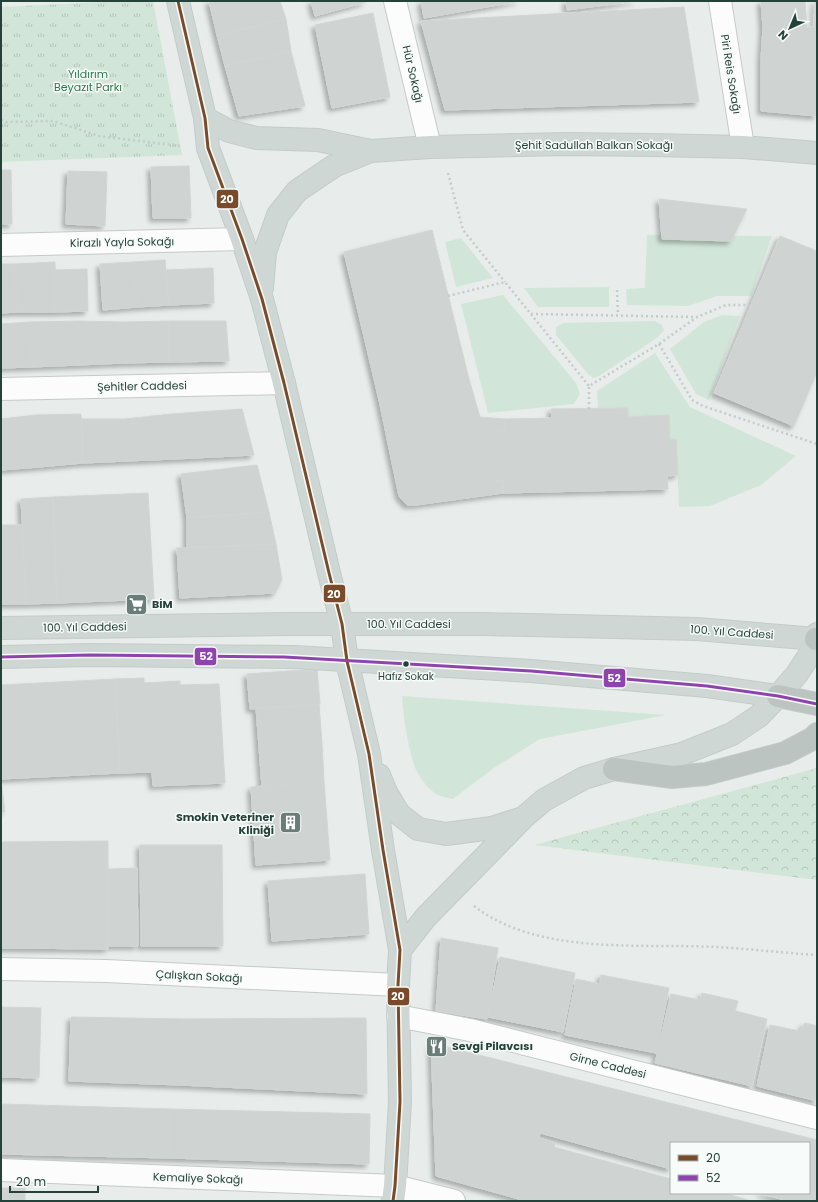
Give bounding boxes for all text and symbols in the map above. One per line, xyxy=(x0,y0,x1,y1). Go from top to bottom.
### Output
north arrow xyxy=(770,8,810,48)
text: N xyxy=(775,27,792,44)
street label: Piri Reis Sokağı xyxy=(717,33,745,115)
street label: Hür Sokağı xyxy=(399,44,427,104)
park label: Yıldırım Beyazıt Parkı xyxy=(54,66,122,95)
street label: Şehit Sadullah Balkan Sokağı xyxy=(515,137,673,153)
line badge: 20 xyxy=(216,189,239,209)
text: 20 xyxy=(220,191,234,207)
street label: Kirazlı Yayla Sokağı xyxy=(70,233,174,251)
street label: Şehitler Caddesi xyxy=(97,377,187,395)
line badge: 20 xyxy=(323,584,346,603)
text: 20 xyxy=(327,586,341,602)
supermarket icon: BİM xyxy=(124,591,150,617)
place label: BİM xyxy=(152,596,173,612)
street label: 100. Yıl Caddesi xyxy=(367,616,451,632)
street label: 100. Yıl Caddesi xyxy=(43,618,127,636)
street label: 100. Yıl Caddesi xyxy=(690,621,774,643)
line badge: 52 xyxy=(194,647,217,666)
text: 52 xyxy=(199,648,213,664)
marker: Hafız Sokak xyxy=(401,659,411,669)
line badge: 52 xyxy=(603,668,626,688)
place label: Hafız Sokak xyxy=(378,669,435,684)
text: 52 xyxy=(607,670,621,686)
place label: Smokin Veteriner Kliniği xyxy=(176,809,274,838)
building icon: Smokin Veteriner Kliniği xyxy=(277,810,303,836)
street label: Çalışkan Sokağı xyxy=(155,966,243,986)
line badge: 20 xyxy=(387,987,410,1006)
text: 20 xyxy=(391,988,405,1004)
restaurant icon: Sevgi Pilavcısı xyxy=(423,1033,449,1059)
place label: Sevgi Pilavcısı xyxy=(452,1038,533,1054)
street label: Girne Caddesi xyxy=(568,1048,648,1082)
legend xyxy=(670,1142,810,1194)
text: 20 xyxy=(706,1149,720,1166)
scale bar xyxy=(10,1168,98,1194)
street label: Kemaliye Sokağı xyxy=(153,1168,243,1188)
text: 52 xyxy=(706,1169,721,1186)
text: 20 m xyxy=(16,1173,46,1190)

